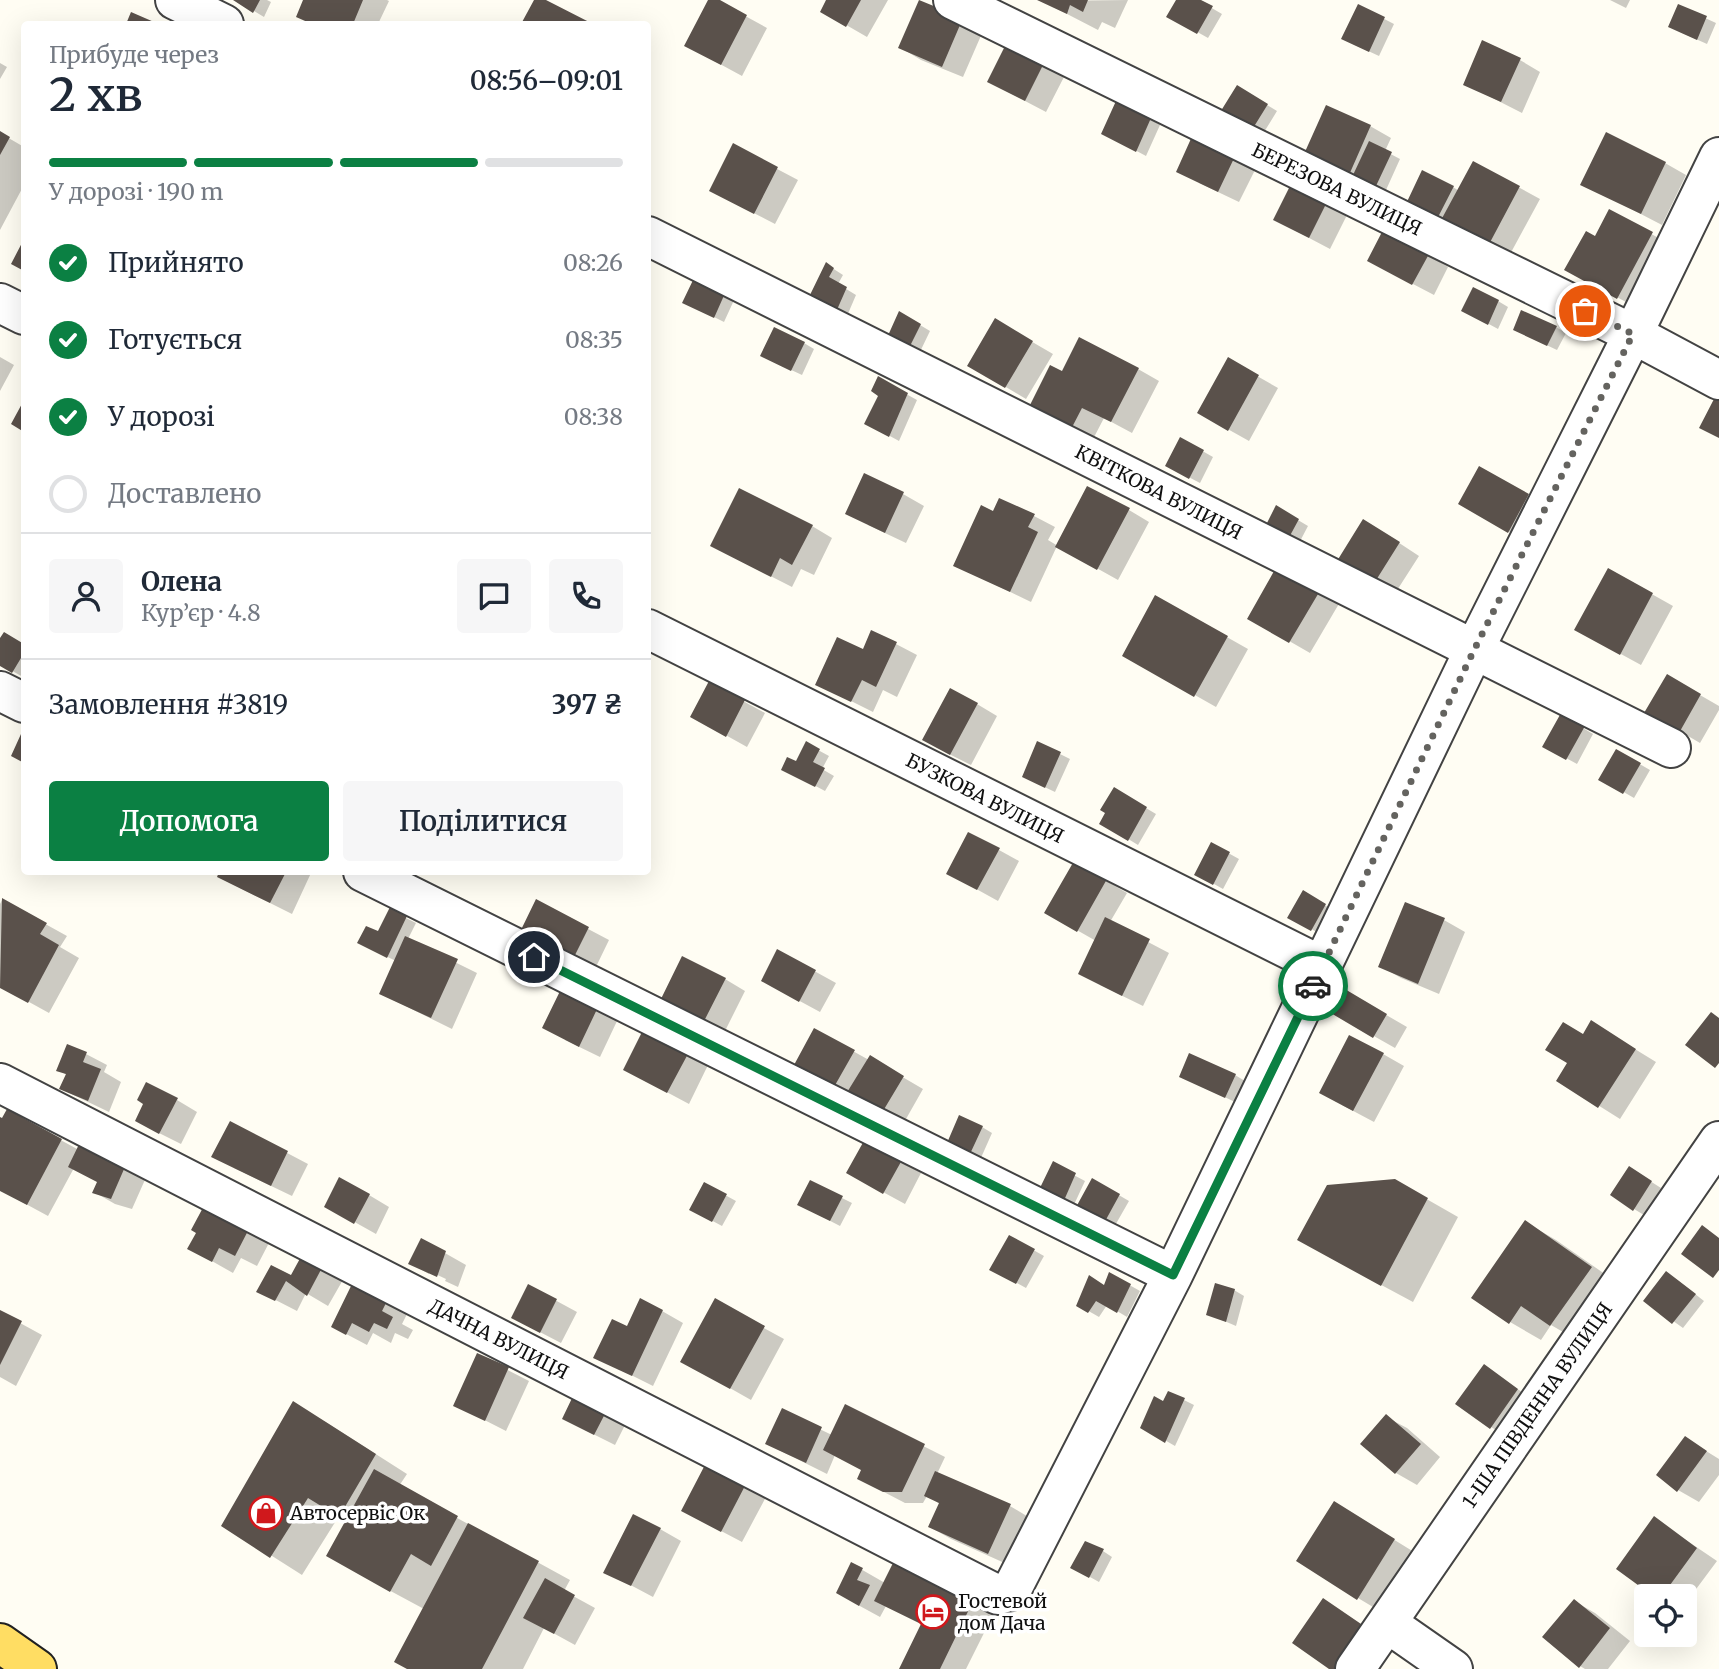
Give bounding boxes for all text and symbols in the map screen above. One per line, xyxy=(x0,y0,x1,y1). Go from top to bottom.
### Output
text: Прибуде через xyxy=(49,40,219,69)
text: 08:56–09:01 xyxy=(470,64,623,97)
text: 2 хв xyxy=(49,66,143,124)
street label: БЕРЕЗОВА ВУЛИЦЯ xyxy=(1248,137,1426,241)
text: У дорозі · 190 m xyxy=(49,177,223,206)
icon: check xyxy=(49,244,87,282)
text: Прийнято xyxy=(108,246,244,279)
text: 08:26 xyxy=(563,248,623,277)
pin xyxy=(1555,281,1615,341)
icon: bag xyxy=(1566,292,1604,330)
icon: check xyxy=(49,321,87,359)
text: Готується xyxy=(108,323,242,356)
text: 08:35 xyxy=(565,325,623,354)
icon: check xyxy=(49,398,87,436)
text: У дорозі xyxy=(108,400,215,433)
text: 08:38 xyxy=(564,402,623,431)
street label: КВІТКОВА ВУЛИЦЯ xyxy=(1071,439,1247,545)
text: Доставлено xyxy=(108,477,262,510)
button: person xyxy=(49,559,123,633)
button: chat xyxy=(457,559,531,633)
button: phone xyxy=(549,559,623,633)
text: Олена xyxy=(141,565,222,598)
text: Кур’єр · 4.8 xyxy=(141,598,261,627)
text: Замовлення #3819 xyxy=(49,688,288,721)
text: 397 ₴ xyxy=(552,688,623,721)
street label: БУЗКОВА ВУЛИЦЯ xyxy=(902,748,1068,848)
button: Допомога xyxy=(49,781,329,861)
button: Поділитися xyxy=(343,781,623,861)
pin xyxy=(504,927,564,987)
icon: home xyxy=(515,938,553,976)
courier xyxy=(1278,951,1348,1021)
icon: car xyxy=(1294,967,1332,1005)
street label: ДАЧНА ВУЛИЦЯ xyxy=(425,1293,573,1385)
street label: 1-ША ПІВДЕННА ВУЛИЦЯ xyxy=(1457,1298,1617,1512)
shop icon: Автосервіс Ок xyxy=(247,1494,285,1532)
place label: Автосервіс Ок xyxy=(289,1501,425,1525)
map controls xyxy=(1634,1584,1697,1647)
button: locate xyxy=(1634,1584,1697,1647)
place label: Гостевой дом Дача xyxy=(957,1589,1047,1635)
hotel icon: Гостевой дом Дача xyxy=(914,1593,952,1631)

